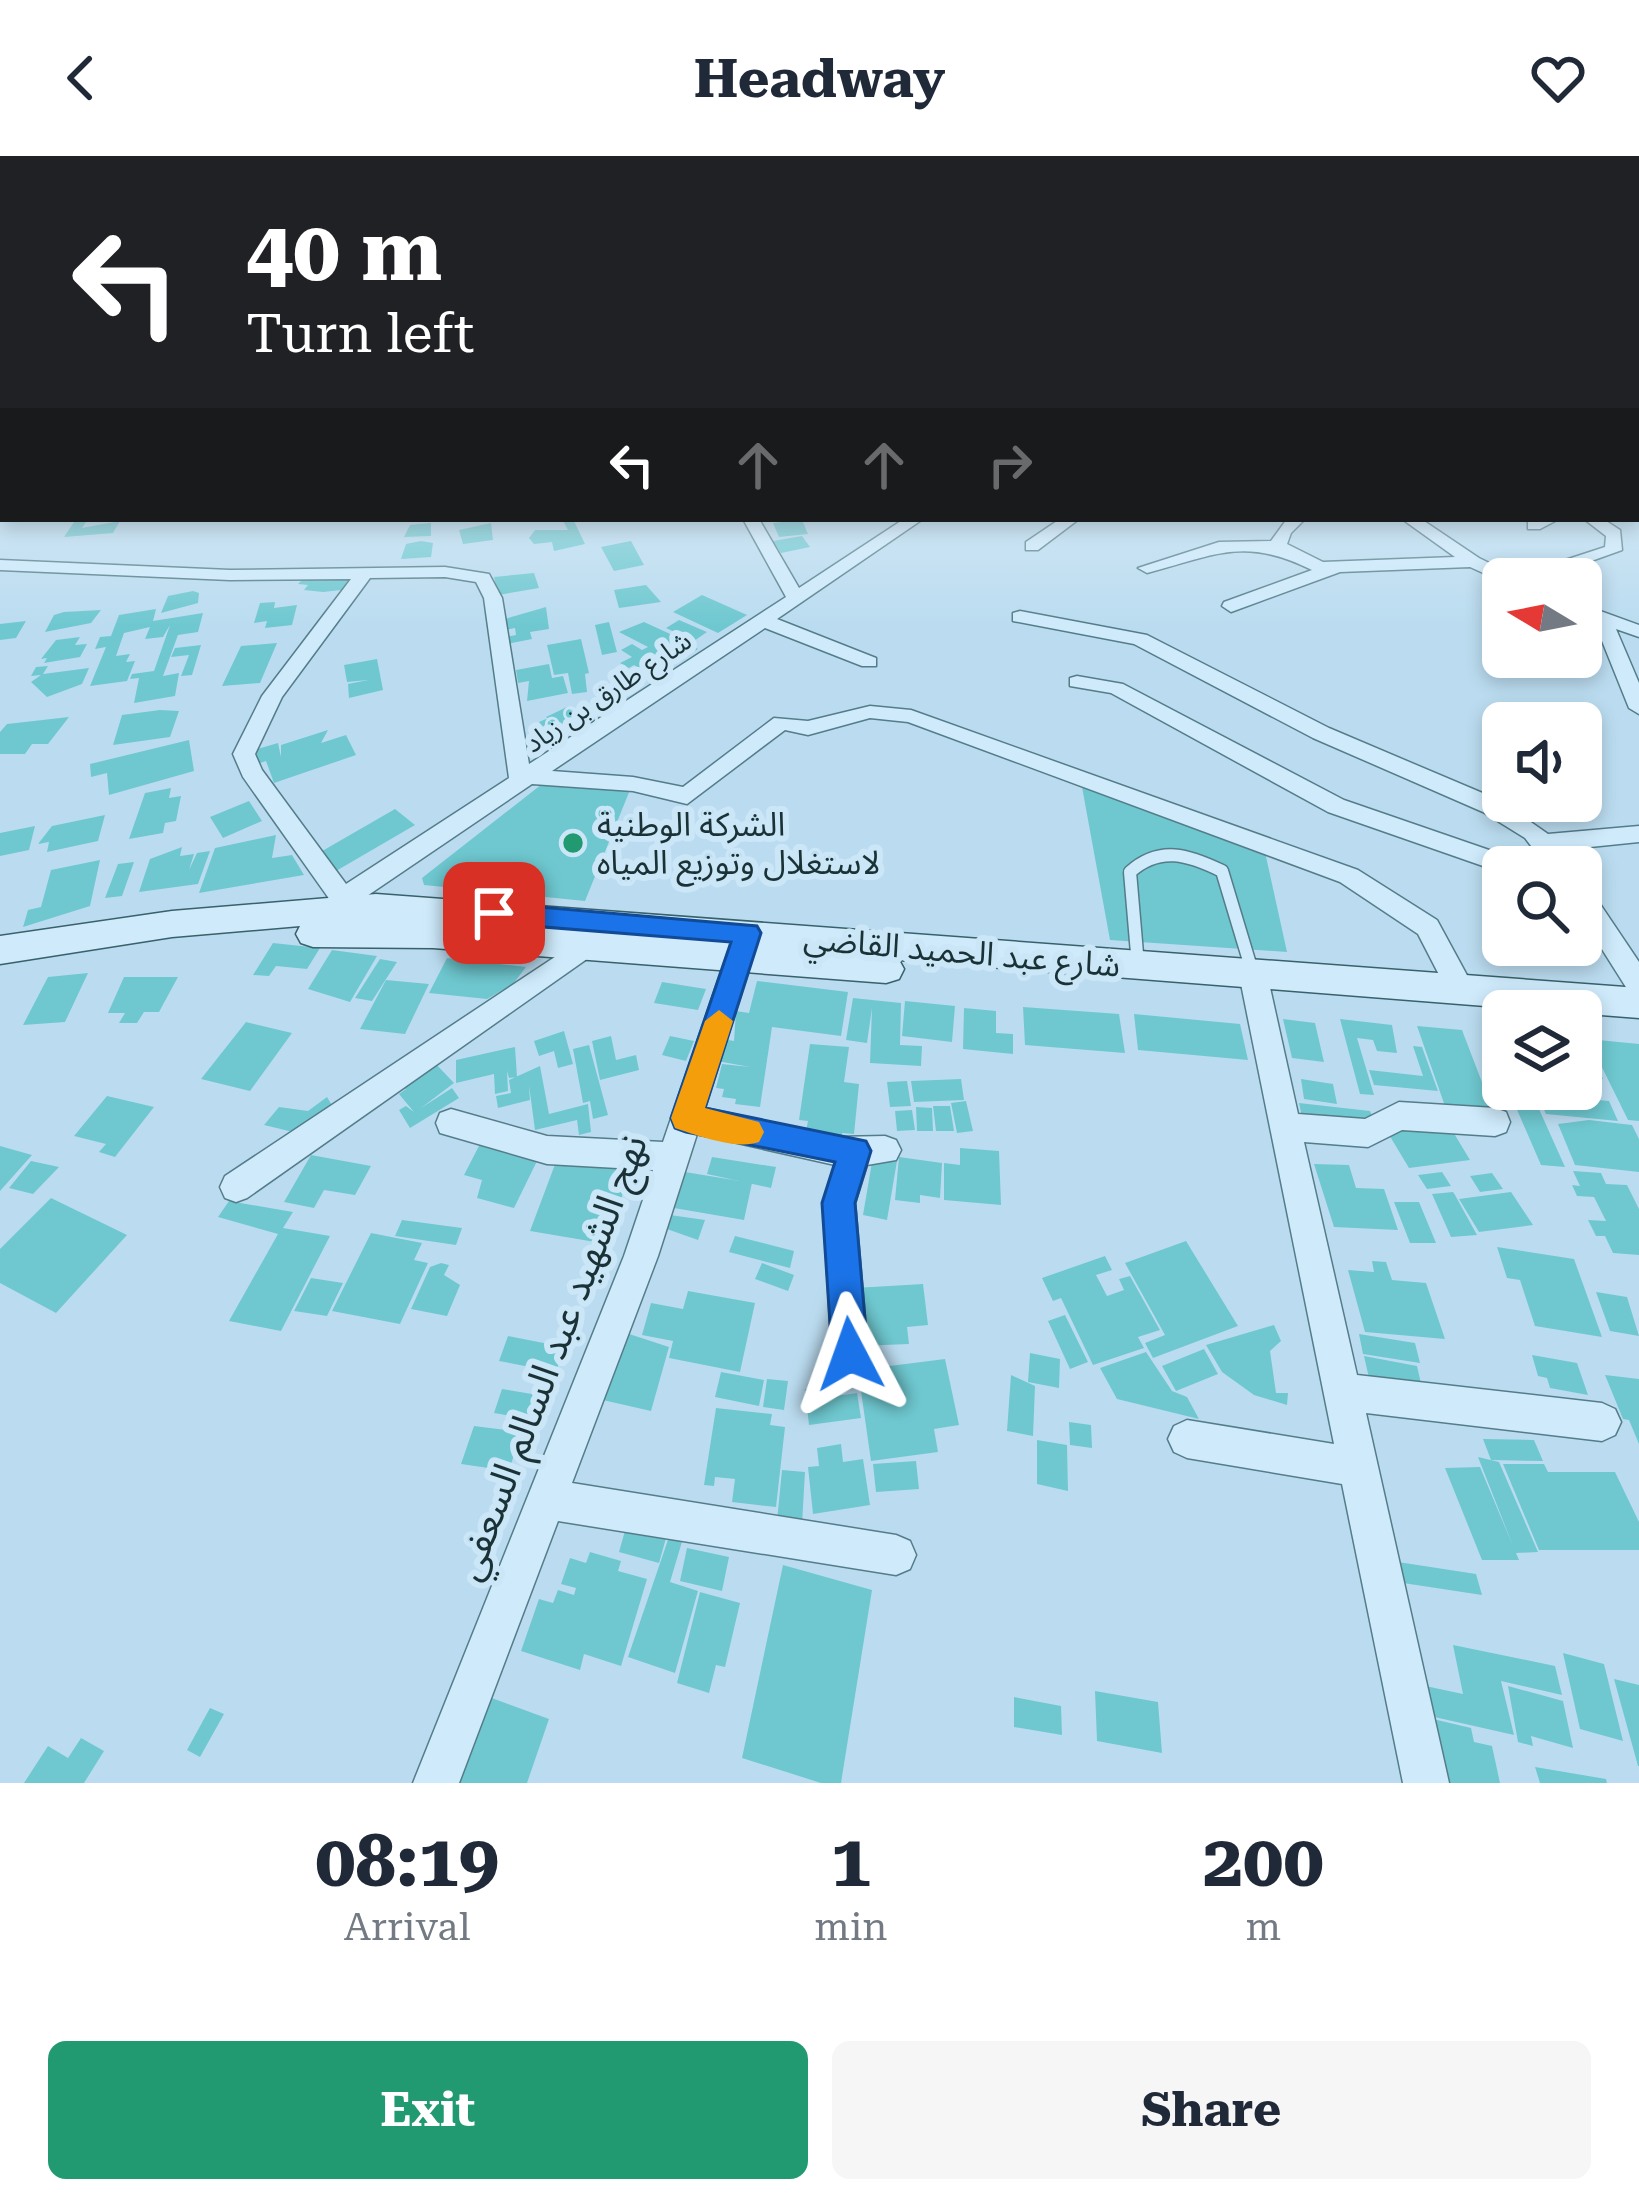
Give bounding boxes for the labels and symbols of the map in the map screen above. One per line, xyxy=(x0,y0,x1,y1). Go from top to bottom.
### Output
north arrow xyxy=(1482,558,1602,678)
street label: شارع طارق بن زياد xyxy=(519,624,700,763)
place label: الشركة الوطنية لاستغلال وتوزيع المياه xyxy=(597,805,880,887)
marker: الشركة الوطنية لاستغلال وتوزيع المياه xyxy=(560,830,586,856)
pin xyxy=(443,862,545,964)
street label: شارع عبد الحميد القاضي xyxy=(802,918,1122,990)
street label: نهج الشهيد عبد السالم السعفي xyxy=(445,1128,663,1589)
position arrow xyxy=(787,1291,913,1417)

